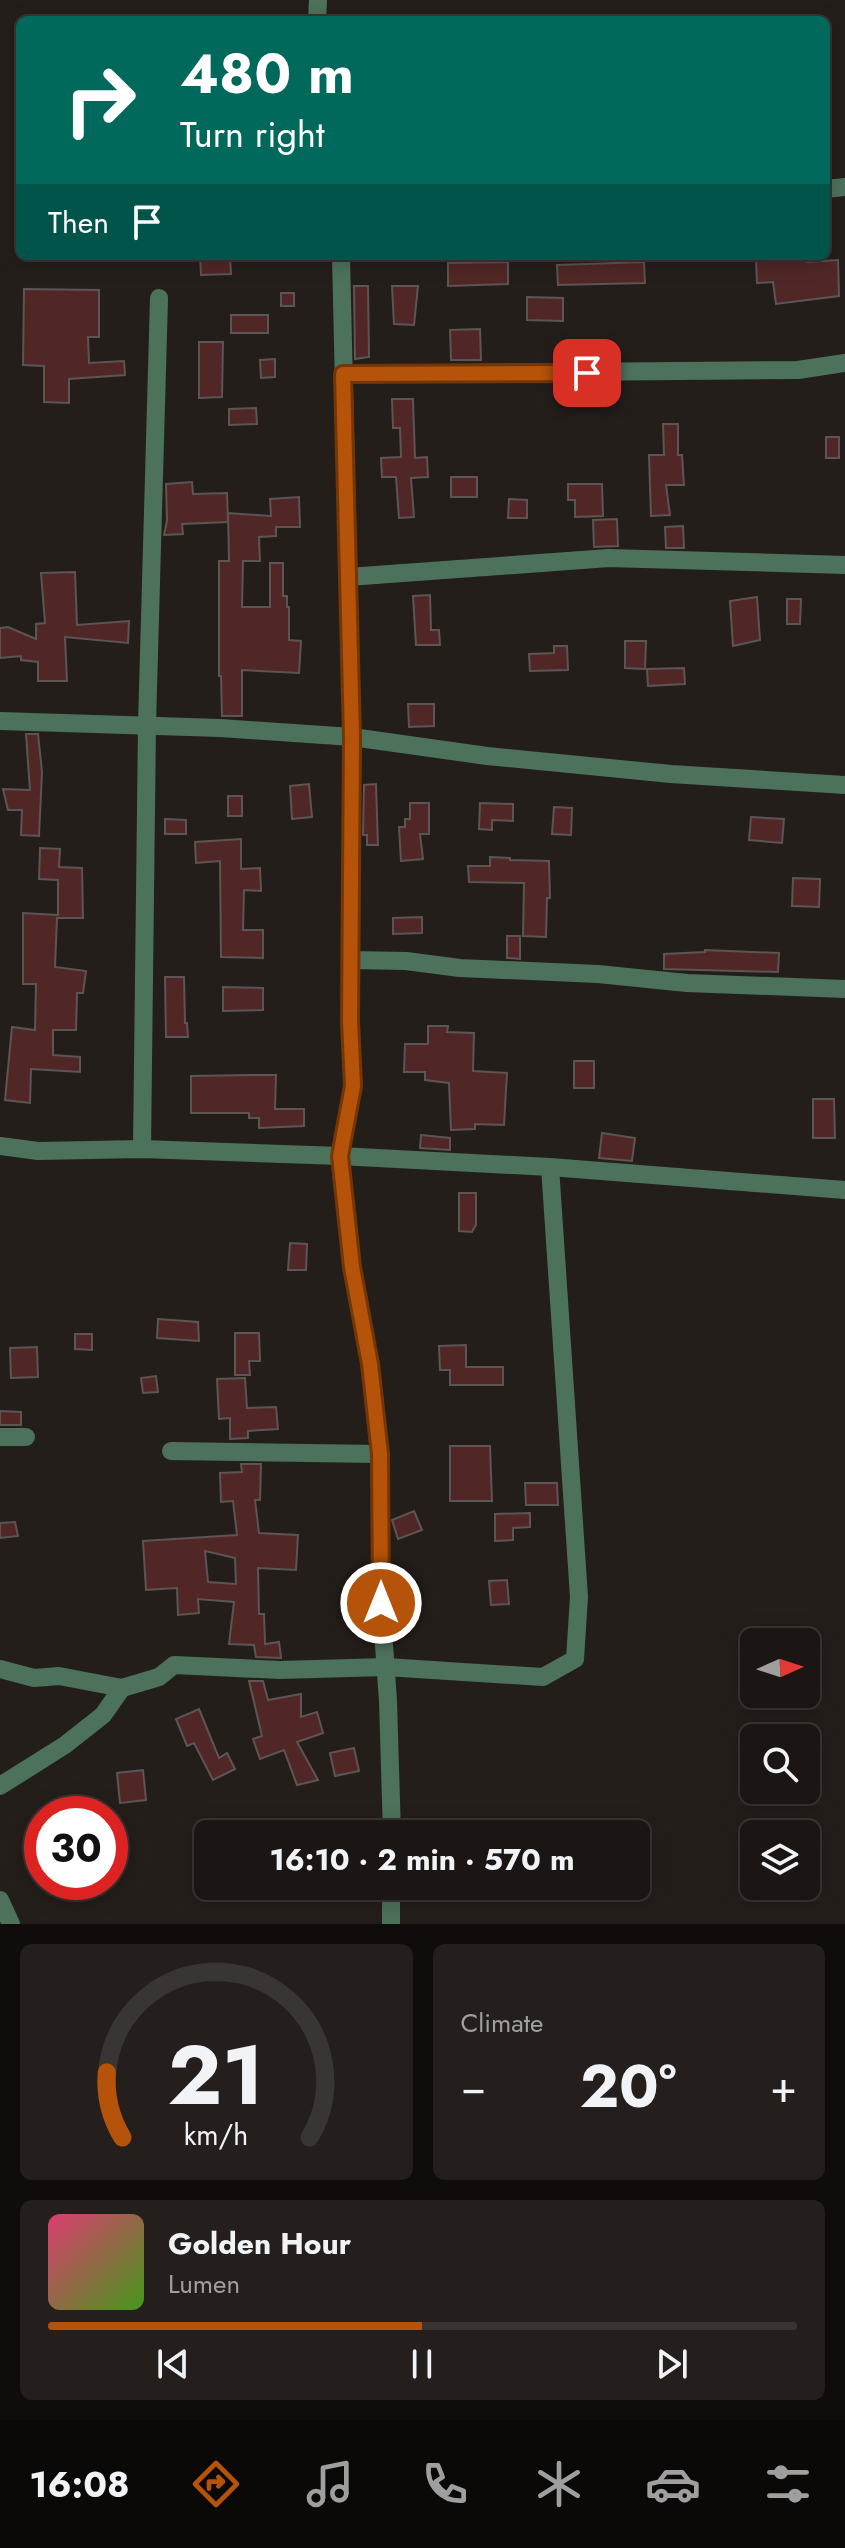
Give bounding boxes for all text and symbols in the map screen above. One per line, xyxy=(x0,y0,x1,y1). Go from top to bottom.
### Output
text: 480 m xyxy=(180,33,354,114)
icon: right xyxy=(48,48,152,152)
text: Turn right xyxy=(180,108,325,160)
icon: arrive xyxy=(125,200,169,244)
text: Then xyxy=(48,201,109,244)
pin xyxy=(553,339,621,407)
icon: arrive xyxy=(565,351,609,395)
position arrow xyxy=(339,1561,423,1645)
north arrow xyxy=(740,1628,820,1708)
map controls xyxy=(740,1628,820,1900)
button: search xyxy=(740,1724,820,1804)
speed limit sign: 30 xyxy=(24,1796,128,1900)
button: layers xyxy=(740,1820,820,1900)
text: 16:10 · 2 min · 570 m xyxy=(269,1838,575,1881)
text: Climate xyxy=(461,2004,543,2042)
text: 21 xyxy=(168,2015,265,2135)
text: 20° xyxy=(580,2043,677,2130)
text: − xyxy=(461,2055,486,2119)
text: + xyxy=(770,2055,797,2119)
text: km/h xyxy=(184,2114,249,2156)
text: Golden Hour xyxy=(168,2222,351,2265)
text: Lumen xyxy=(168,2265,240,2303)
icon: previous xyxy=(151,2342,195,2386)
icon: pause xyxy=(400,2342,444,2386)
icon: next xyxy=(650,2342,694,2386)
icon: directions xyxy=(188,2456,244,2512)
icon: music xyxy=(302,2456,358,2512)
icon: phone xyxy=(417,2456,473,2512)
icon: climate xyxy=(531,2456,587,2512)
icon: car xyxy=(645,2456,701,2512)
icon: filters xyxy=(760,2456,816,2512)
text: 16:08 xyxy=(29,2458,130,2510)

